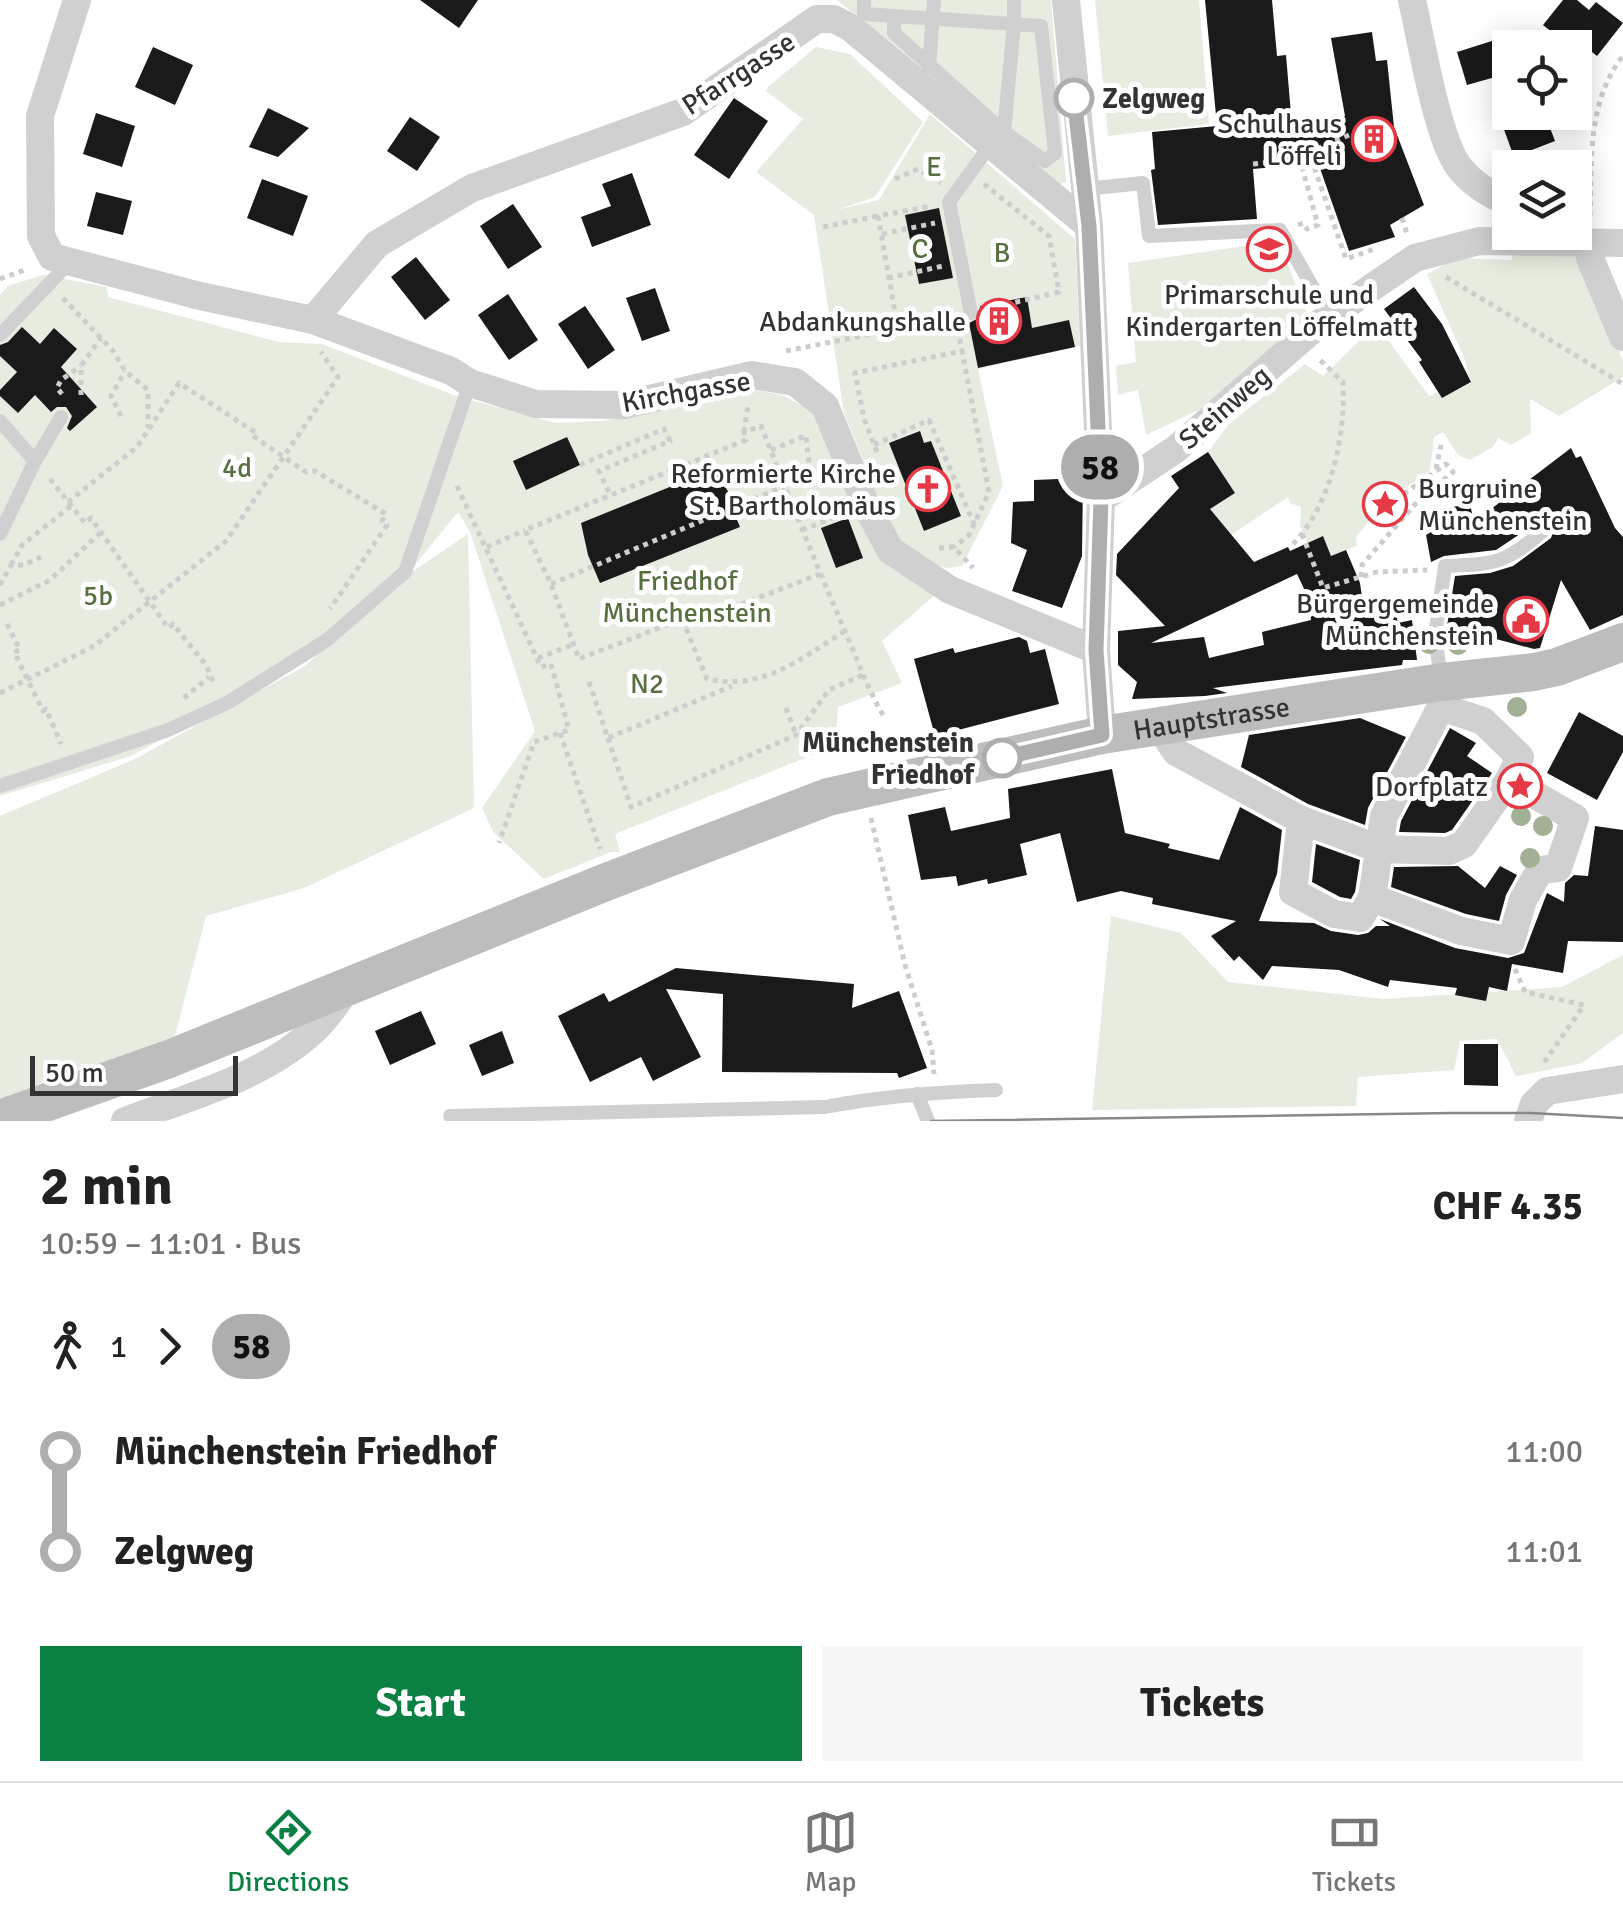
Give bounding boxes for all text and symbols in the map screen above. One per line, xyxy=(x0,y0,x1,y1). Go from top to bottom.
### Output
street label: Pfarrgasse xyxy=(676,25,801,123)
map controls xyxy=(1492,30,1592,250)
button: locate xyxy=(1492,30,1592,130)
marker: Zelgweg xyxy=(1055,79,1093,117)
place label: Zelgweg xyxy=(1102,82,1205,116)
place label: Schulhaus Löffeli xyxy=(1217,107,1342,173)
building icon: Schulhaus Löffeli xyxy=(1351,116,1397,162)
park label: E xyxy=(926,150,942,184)
button: layers xyxy=(1492,150,1592,250)
school or university icon: Primarschule und Kindergarten Löffelmatt xyxy=(1246,226,1292,272)
park label: C xyxy=(912,232,928,266)
park label: B xyxy=(994,236,1010,270)
place label: Primarschule und Kindergarten Löffelmatt xyxy=(1125,278,1413,344)
building icon: Abdankungshalle xyxy=(976,298,1022,344)
place label: Abdankungshalle xyxy=(759,305,966,339)
street label: Steinweg xyxy=(1172,359,1277,457)
street label: Kirchgasse xyxy=(619,364,753,420)
line badge: 58 xyxy=(1055,434,1145,500)
text: 58 xyxy=(1081,446,1119,489)
park label: 4d xyxy=(222,451,252,485)
place label: Reformierte Kirche St. Bartholomäus xyxy=(671,457,896,523)
church icon: Reformierte Kirche St. Bartholomäus xyxy=(905,466,951,512)
place label: Burgruine Münchenstein xyxy=(1418,472,1588,538)
place icon: Burgruine Münchenstein xyxy=(1362,481,1408,527)
park label: Friedhof Münchenstein xyxy=(602,564,772,630)
park label: 5b xyxy=(83,579,113,613)
place label: Bürgergemeinde Münchenstein xyxy=(1296,587,1494,653)
public building icon: Bürgergemeinde Münchenstein xyxy=(1503,596,1549,642)
park label: N2 xyxy=(630,667,664,701)
street label: Hauptstrasse xyxy=(1131,690,1292,748)
place label: Münchenstein Friedhof xyxy=(802,726,976,792)
marker: Münchenstein Friedhof xyxy=(983,739,1021,777)
place icon: Dorfplatz xyxy=(1497,763,1543,809)
place label: Dorfplatz xyxy=(1375,770,1488,804)
scale bar xyxy=(30,1051,238,1096)
text: 50 m xyxy=(45,1056,104,1090)
text: 2 min xyxy=(40,1152,173,1220)
text: CHF 4.35 xyxy=(1433,1183,1583,1230)
text: 10:59 – 11:01 · Bus xyxy=(40,1224,301,1263)
icon: walk xyxy=(40,1319,95,1374)
icon: forward xyxy=(142,1319,197,1374)
text: 58 xyxy=(232,1325,270,1368)
text: 1 xyxy=(110,1327,127,1366)
text: Münchenstein Friedhof xyxy=(114,1428,496,1475)
text: 11:00 xyxy=(1505,1432,1583,1471)
text: Zelgweg xyxy=(114,1528,254,1575)
text: 11:01 xyxy=(1505,1532,1583,1571)
button: Start xyxy=(40,1646,802,1761)
button: Tickets xyxy=(822,1646,1583,1761)
tab: Directions xyxy=(227,1805,349,1899)
tab: Map xyxy=(803,1805,858,1899)
tab: Tickets xyxy=(1312,1805,1396,1899)

